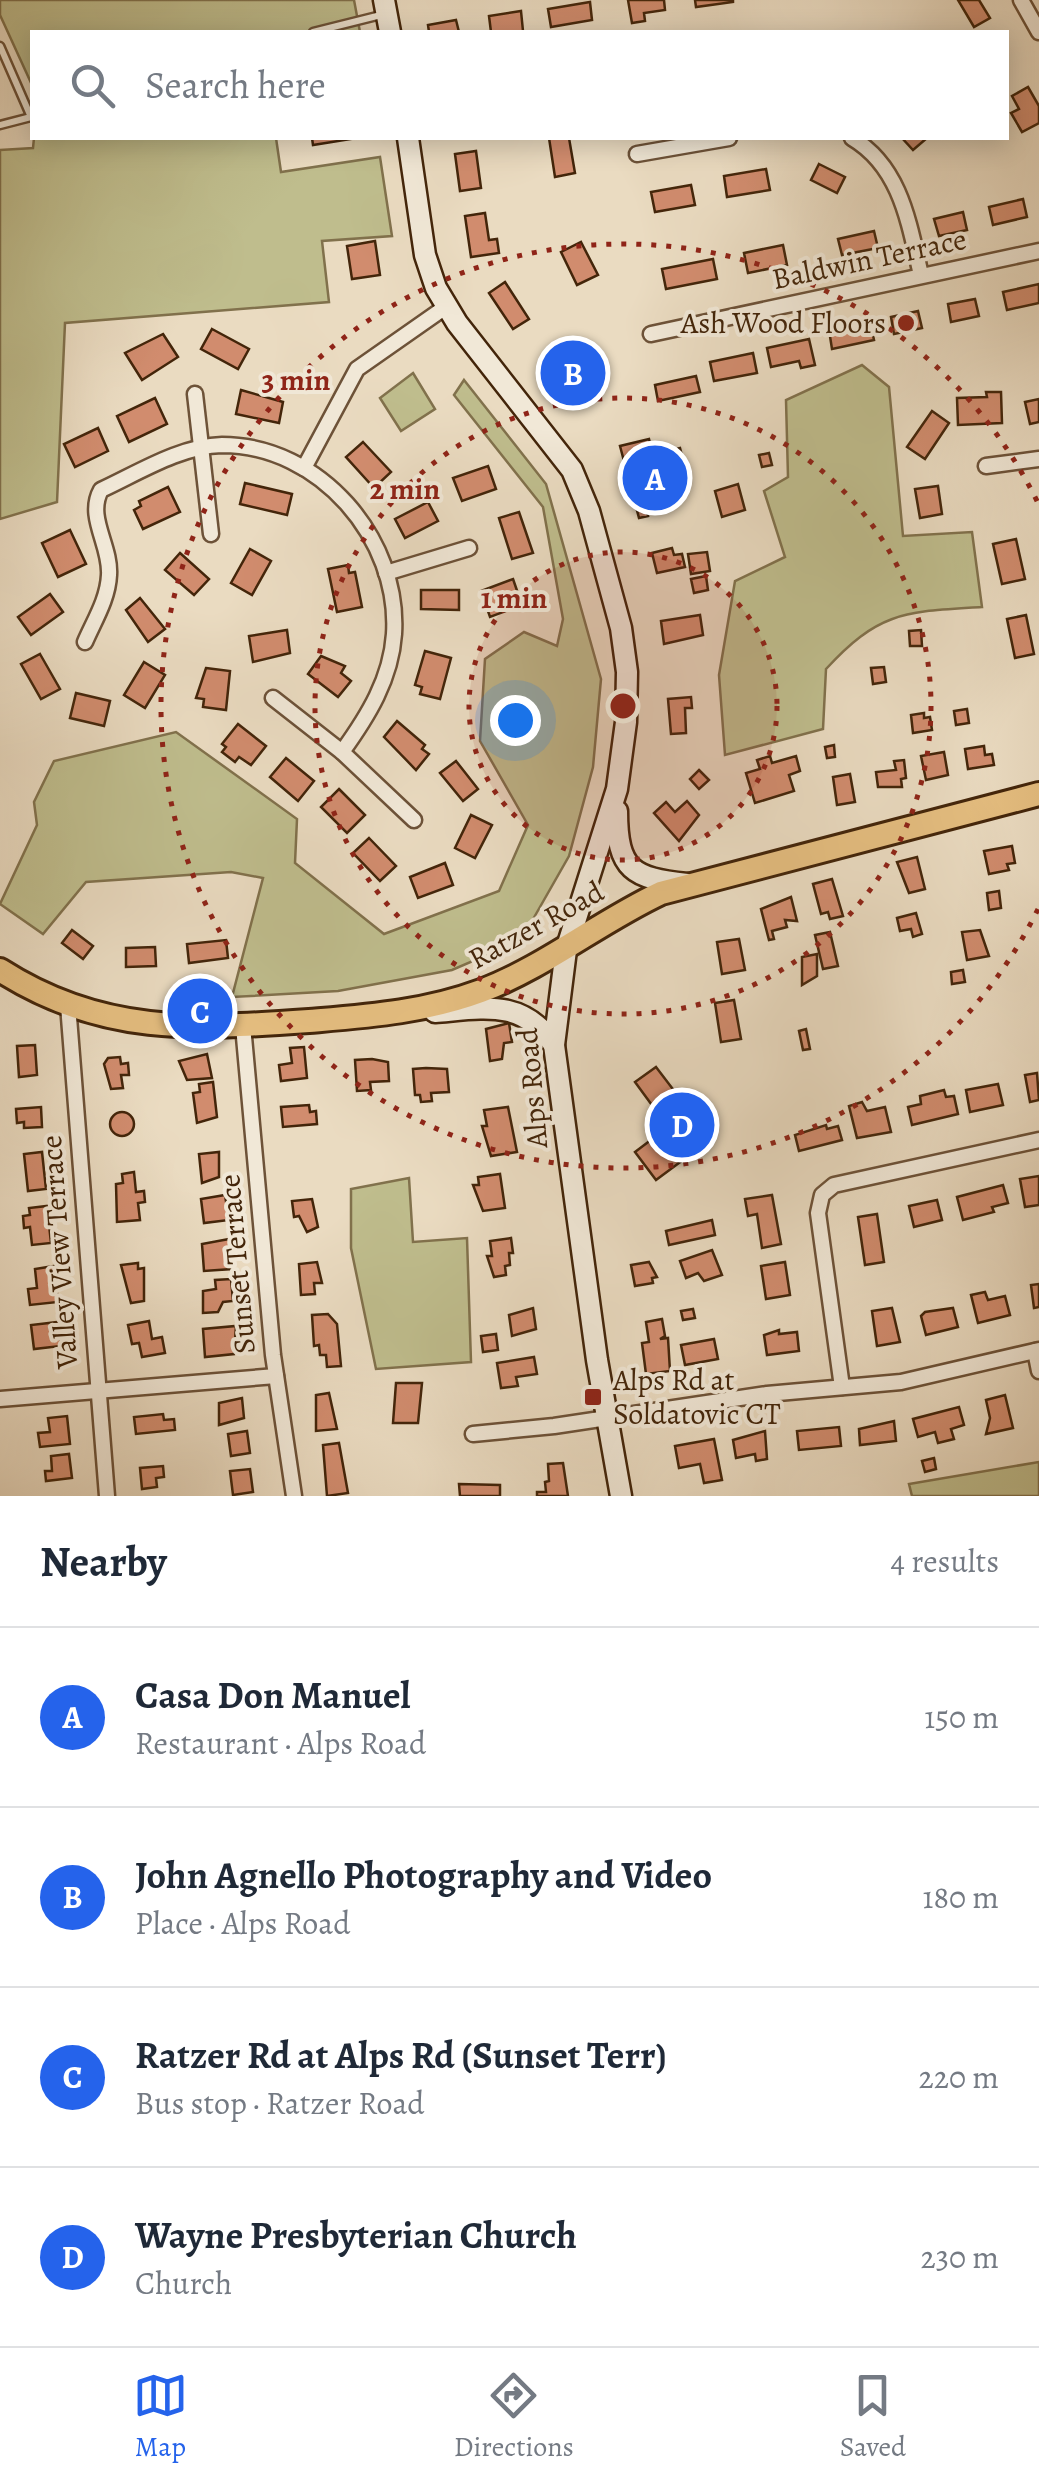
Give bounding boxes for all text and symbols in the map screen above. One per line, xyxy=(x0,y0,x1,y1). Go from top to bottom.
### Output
search box xyxy=(30,30,1009,140)
icon: search xyxy=(65,58,120,113)
text: Search here xyxy=(145,59,326,111)
street label: Baldwin Terrace xyxy=(768,219,970,299)
place label: Ash Wood Floors xyxy=(680,303,886,343)
marker: Ash Wood Floors xyxy=(895,312,917,334)
pin: B xyxy=(540,336,606,410)
text: 3 min xyxy=(262,360,331,400)
pin: A xyxy=(622,440,688,516)
text: 2 min xyxy=(370,469,440,509)
text: 1 min xyxy=(481,578,547,618)
centre of rings xyxy=(605,688,641,724)
your location xyxy=(490,695,541,746)
street label: Ratzer Road xyxy=(461,871,612,979)
pin: C xyxy=(168,974,232,1048)
street label: Alps Road xyxy=(507,1025,557,1151)
pin: D xyxy=(650,1088,714,1162)
street label: Valley View Terrace xyxy=(31,1134,87,1371)
street label: Sunset Terrace xyxy=(209,1172,265,1356)
place label: Alps Rd at Soldatovic CT xyxy=(612,1360,781,1434)
marker: Alps Rd at Soldatovic CT xyxy=(582,1386,604,1408)
text: Nearby xyxy=(40,1533,167,1590)
text: 4 results xyxy=(890,1539,999,1583)
text: Casa Don Manuel xyxy=(135,1669,410,1721)
text: A xyxy=(62,1695,83,1739)
text: 150 m xyxy=(924,1695,999,1739)
text: Restaurant · Alps Road xyxy=(135,1721,426,1765)
text: John Agnello Photography and Video xyxy=(135,1849,712,1901)
text: B xyxy=(62,1875,83,1919)
text: 180 m xyxy=(923,1875,999,1919)
text: Place · Alps Road xyxy=(135,1901,350,1945)
text: Ratzer Rd at Alps Rd (Sunset Terr) xyxy=(135,2029,667,2081)
text: C xyxy=(63,2055,82,2099)
text: 220 m xyxy=(919,2055,999,2099)
text: Bus stop · Ratzer Road xyxy=(135,2081,425,2125)
text: Wayne Presbyterian Church xyxy=(135,2209,577,2261)
text: D xyxy=(61,2235,84,2279)
text: 230 m xyxy=(920,2235,999,2279)
text: Church xyxy=(135,2261,232,2305)
tab: Map xyxy=(133,2368,188,2466)
tab: Directions xyxy=(454,2368,574,2466)
tab: Saved xyxy=(840,2368,906,2466)

